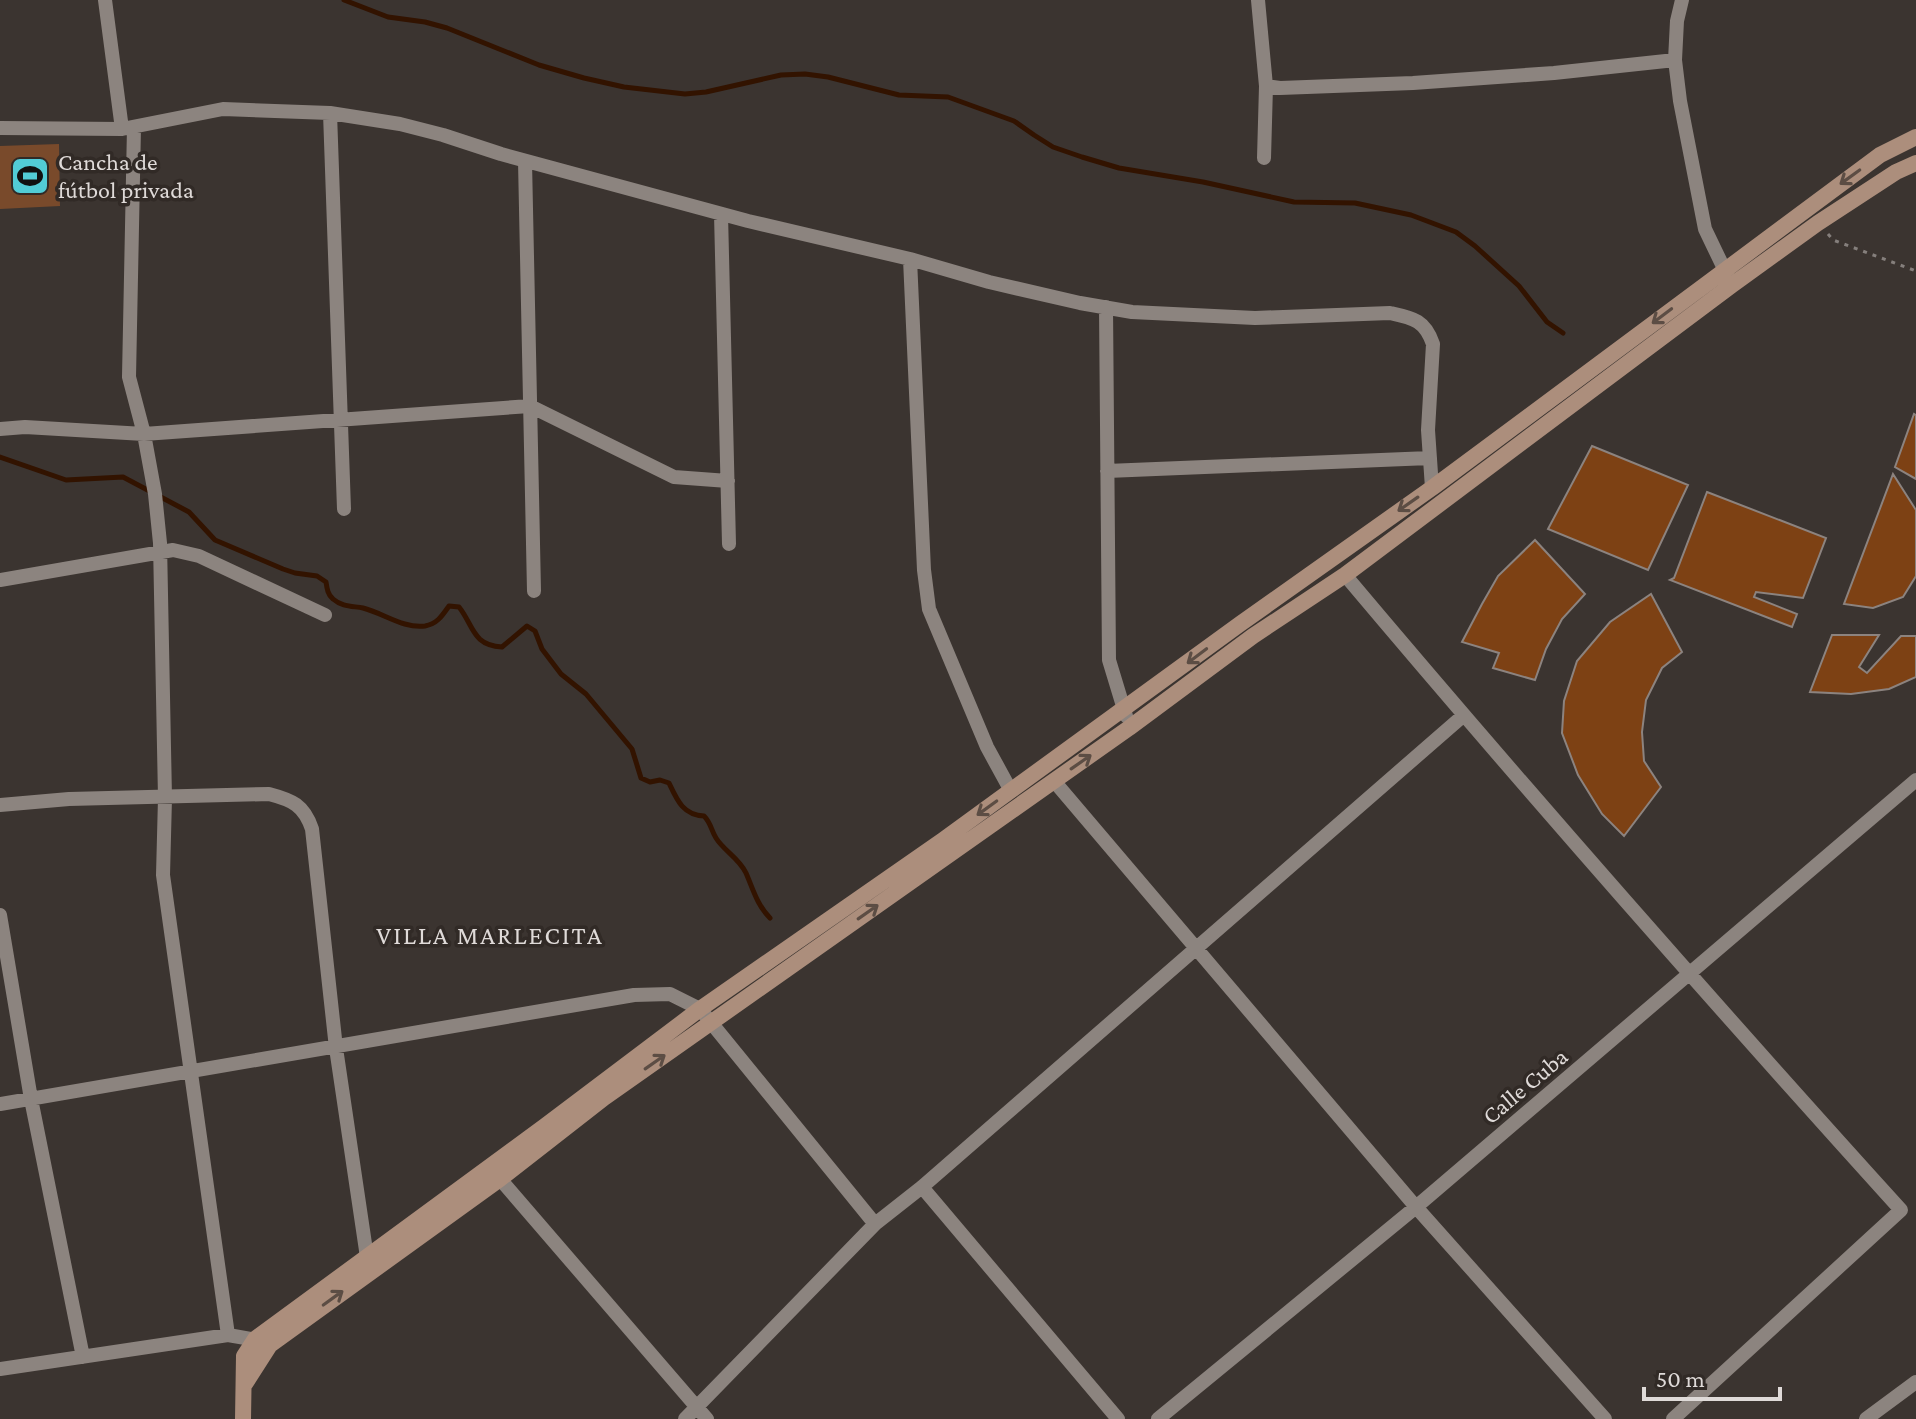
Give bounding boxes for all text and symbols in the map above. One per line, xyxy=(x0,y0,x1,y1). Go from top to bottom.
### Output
place label: Cancha de fútbol privada xyxy=(58,148,194,203)
sports icon: Cancha de fútbol privada xyxy=(9,155,51,197)
one-way arrow xyxy=(1839,169,1861,185)
one-way arrow xyxy=(1652,307,1673,324)
one-way arrow xyxy=(1398,496,1420,512)
one-way arrow xyxy=(1187,647,1208,664)
one-way arrow xyxy=(1069,754,1091,770)
one-way arrow xyxy=(976,800,998,816)
one-way arrow xyxy=(856,904,878,920)
district label: VILLA MARLECITA xyxy=(376,921,604,950)
street label: Calle Cuba xyxy=(1477,1042,1573,1129)
one-way arrow xyxy=(644,1054,666,1070)
one-way arrow xyxy=(322,1290,343,1307)
scale bar xyxy=(1644,1351,1780,1401)
text: 50 m xyxy=(1656,1365,1705,1392)

